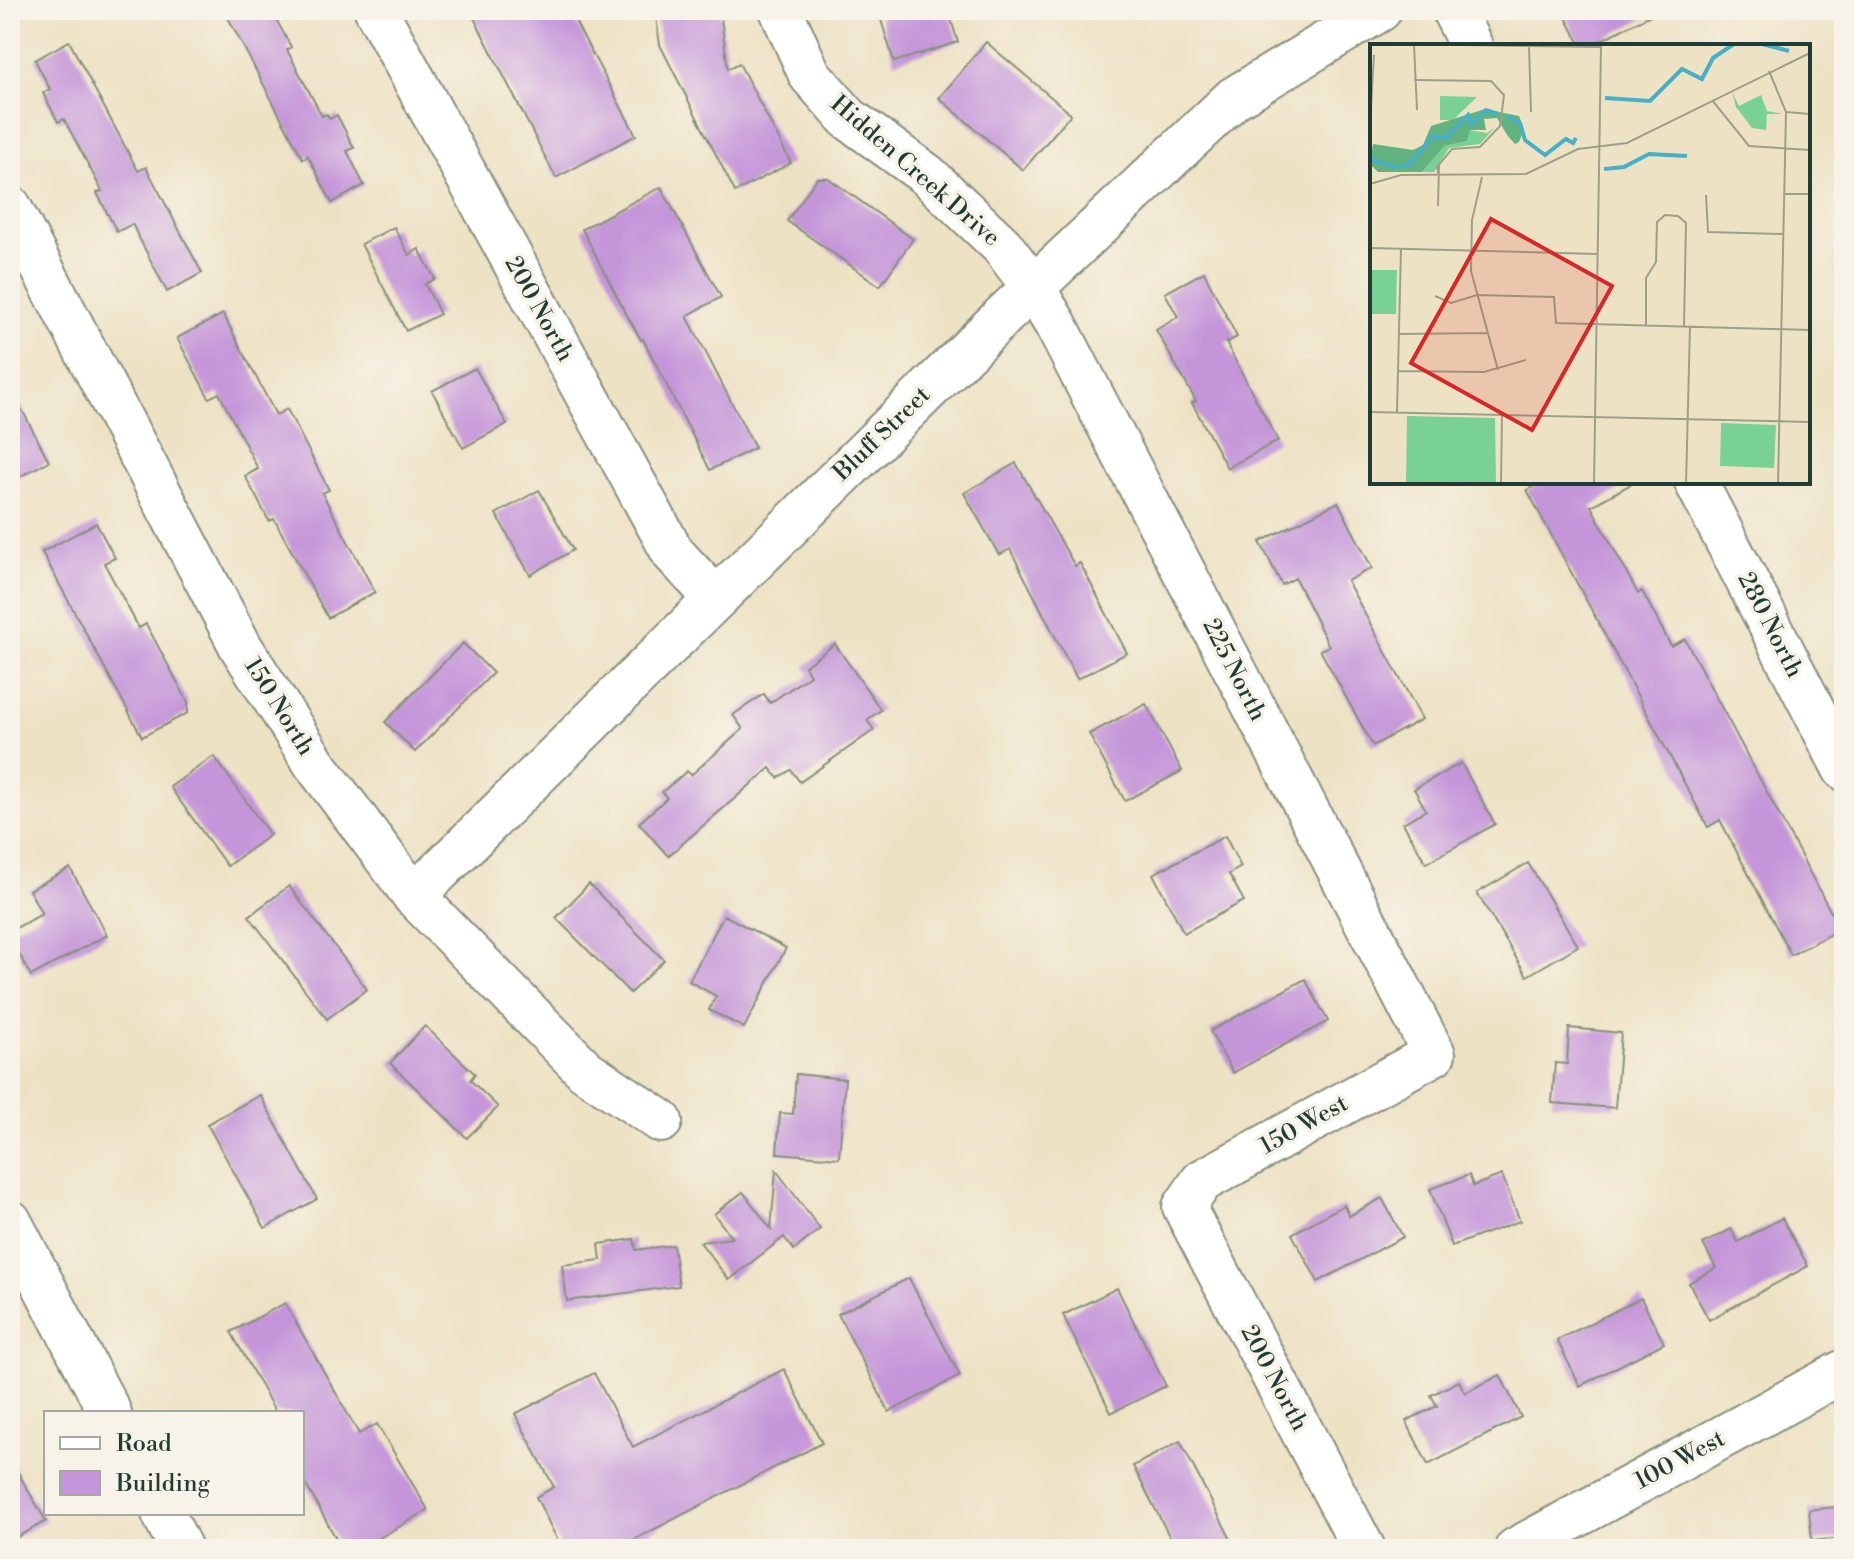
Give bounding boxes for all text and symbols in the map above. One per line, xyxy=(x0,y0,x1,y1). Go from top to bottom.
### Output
inset map xyxy=(1370,44,1810,484)
street label: Hidden Creek Drive xyxy=(824,89,1006,253)
street label: 200 North xyxy=(498,251,580,367)
street label: Bluff Street xyxy=(827,380,937,488)
street label: 280 North xyxy=(1731,567,1809,683)
street label: 225 North xyxy=(1196,614,1272,726)
street label: 150 North xyxy=(237,653,321,761)
street label: 150 West xyxy=(1255,1088,1354,1161)
street label: 200 North xyxy=(1234,1320,1314,1436)
legend xyxy=(44,1411,304,1515)
street label: 100 West xyxy=(1630,1424,1731,1496)
text: Road xyxy=(116,1429,172,1459)
text: Building xyxy=(115,1469,210,1499)

